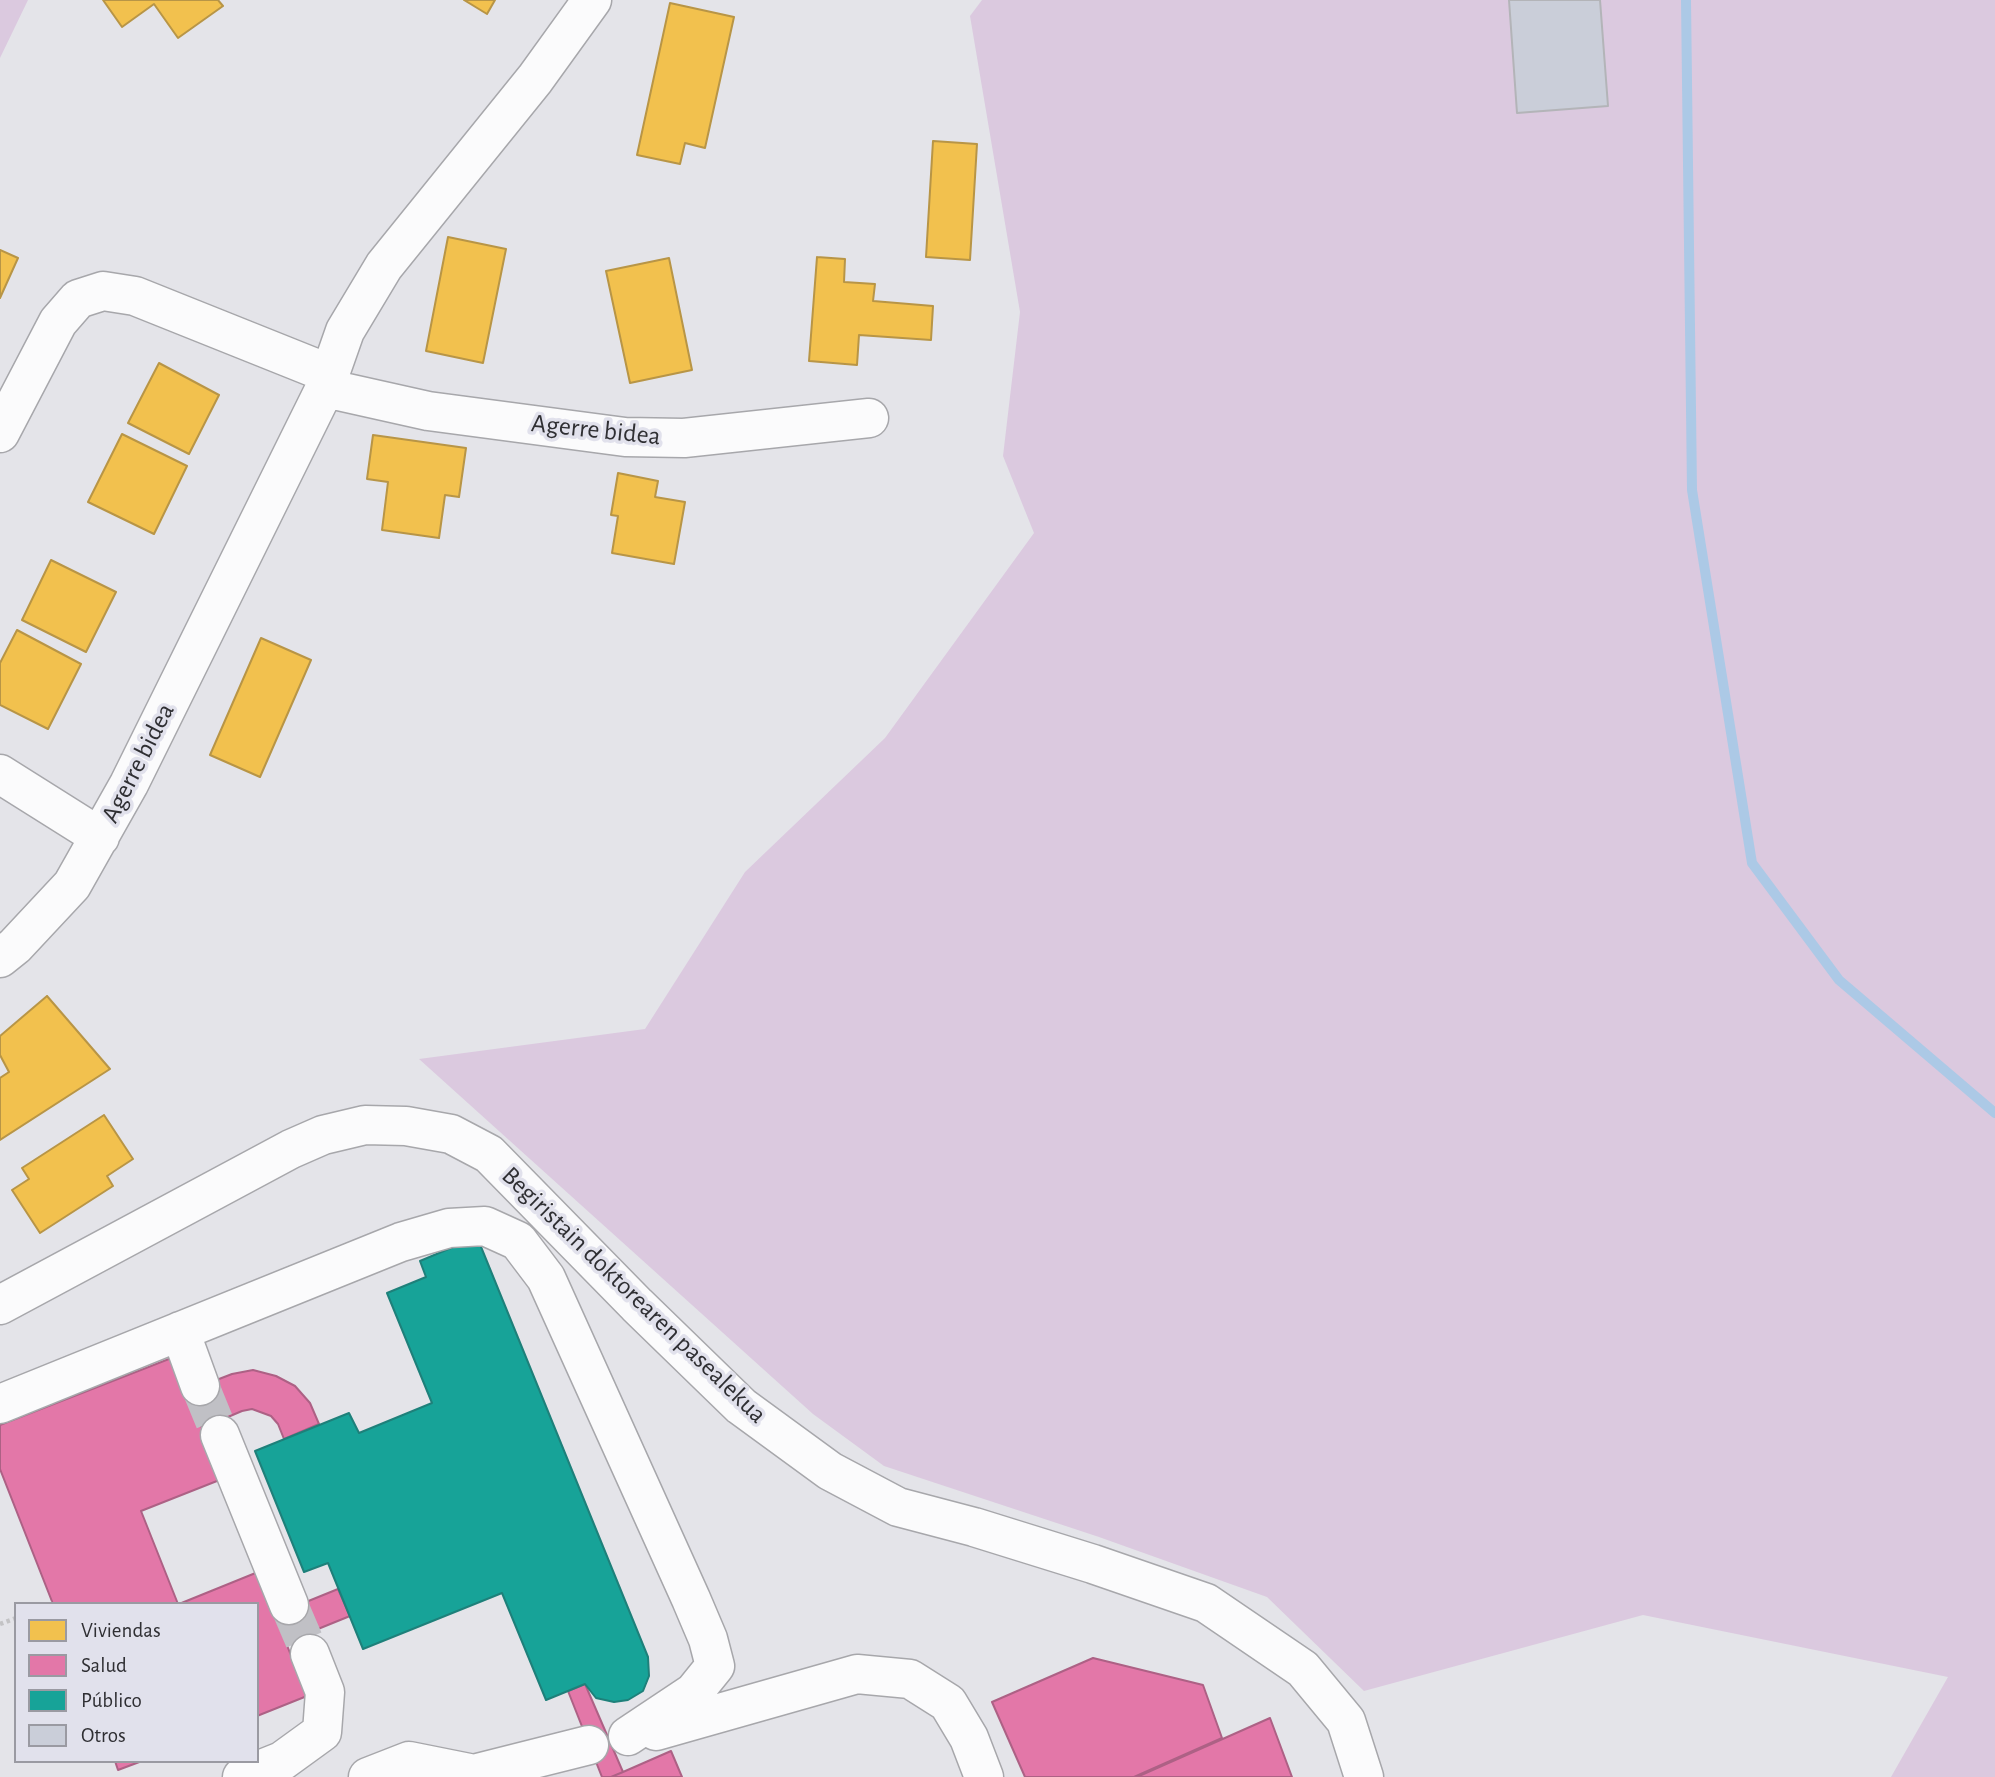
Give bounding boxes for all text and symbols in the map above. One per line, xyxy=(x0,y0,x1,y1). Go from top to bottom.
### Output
street label: Agerre bidea xyxy=(530,408,662,452)
street label: Agerre bidea xyxy=(95,698,181,828)
street label: Begiristain doktorearen pasealekua xyxy=(495,1160,773,1430)
legend xyxy=(14,1602,259,1763)
text: Viviendas xyxy=(81,1620,161,1641)
text: Salud xyxy=(81,1655,127,1676)
text: Público xyxy=(81,1690,142,1711)
text: Otros xyxy=(81,1725,126,1746)

